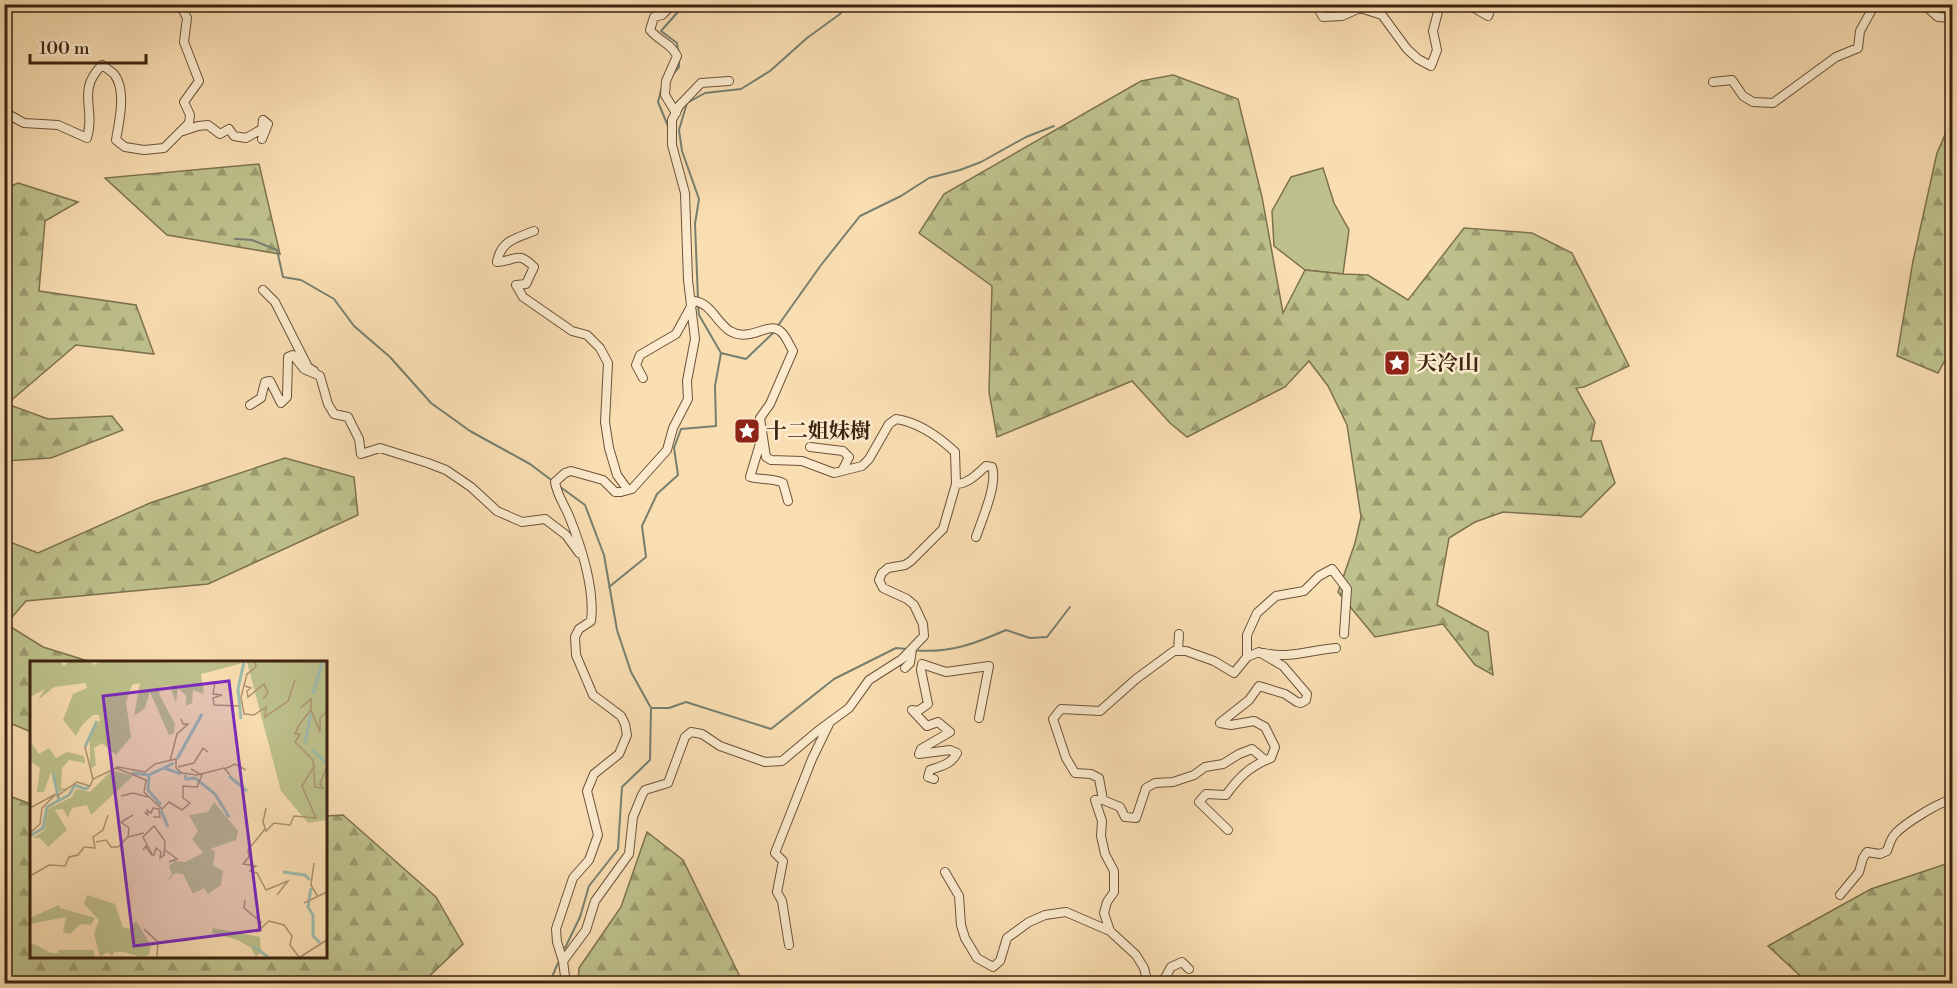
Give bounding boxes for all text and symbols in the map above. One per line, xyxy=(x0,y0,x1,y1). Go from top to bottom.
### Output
scale bar xyxy=(30,27,146,65)
text: 100 m xyxy=(39,37,90,60)
place icon: 天冷山 xyxy=(1382,348,1412,378)
place label: 天冷山 xyxy=(1416,351,1479,377)
place icon: 十二姐妹樹 xyxy=(732,416,762,446)
place label: 十二姐妹樹 xyxy=(766,419,871,445)
inset map xyxy=(30,661,327,958)

